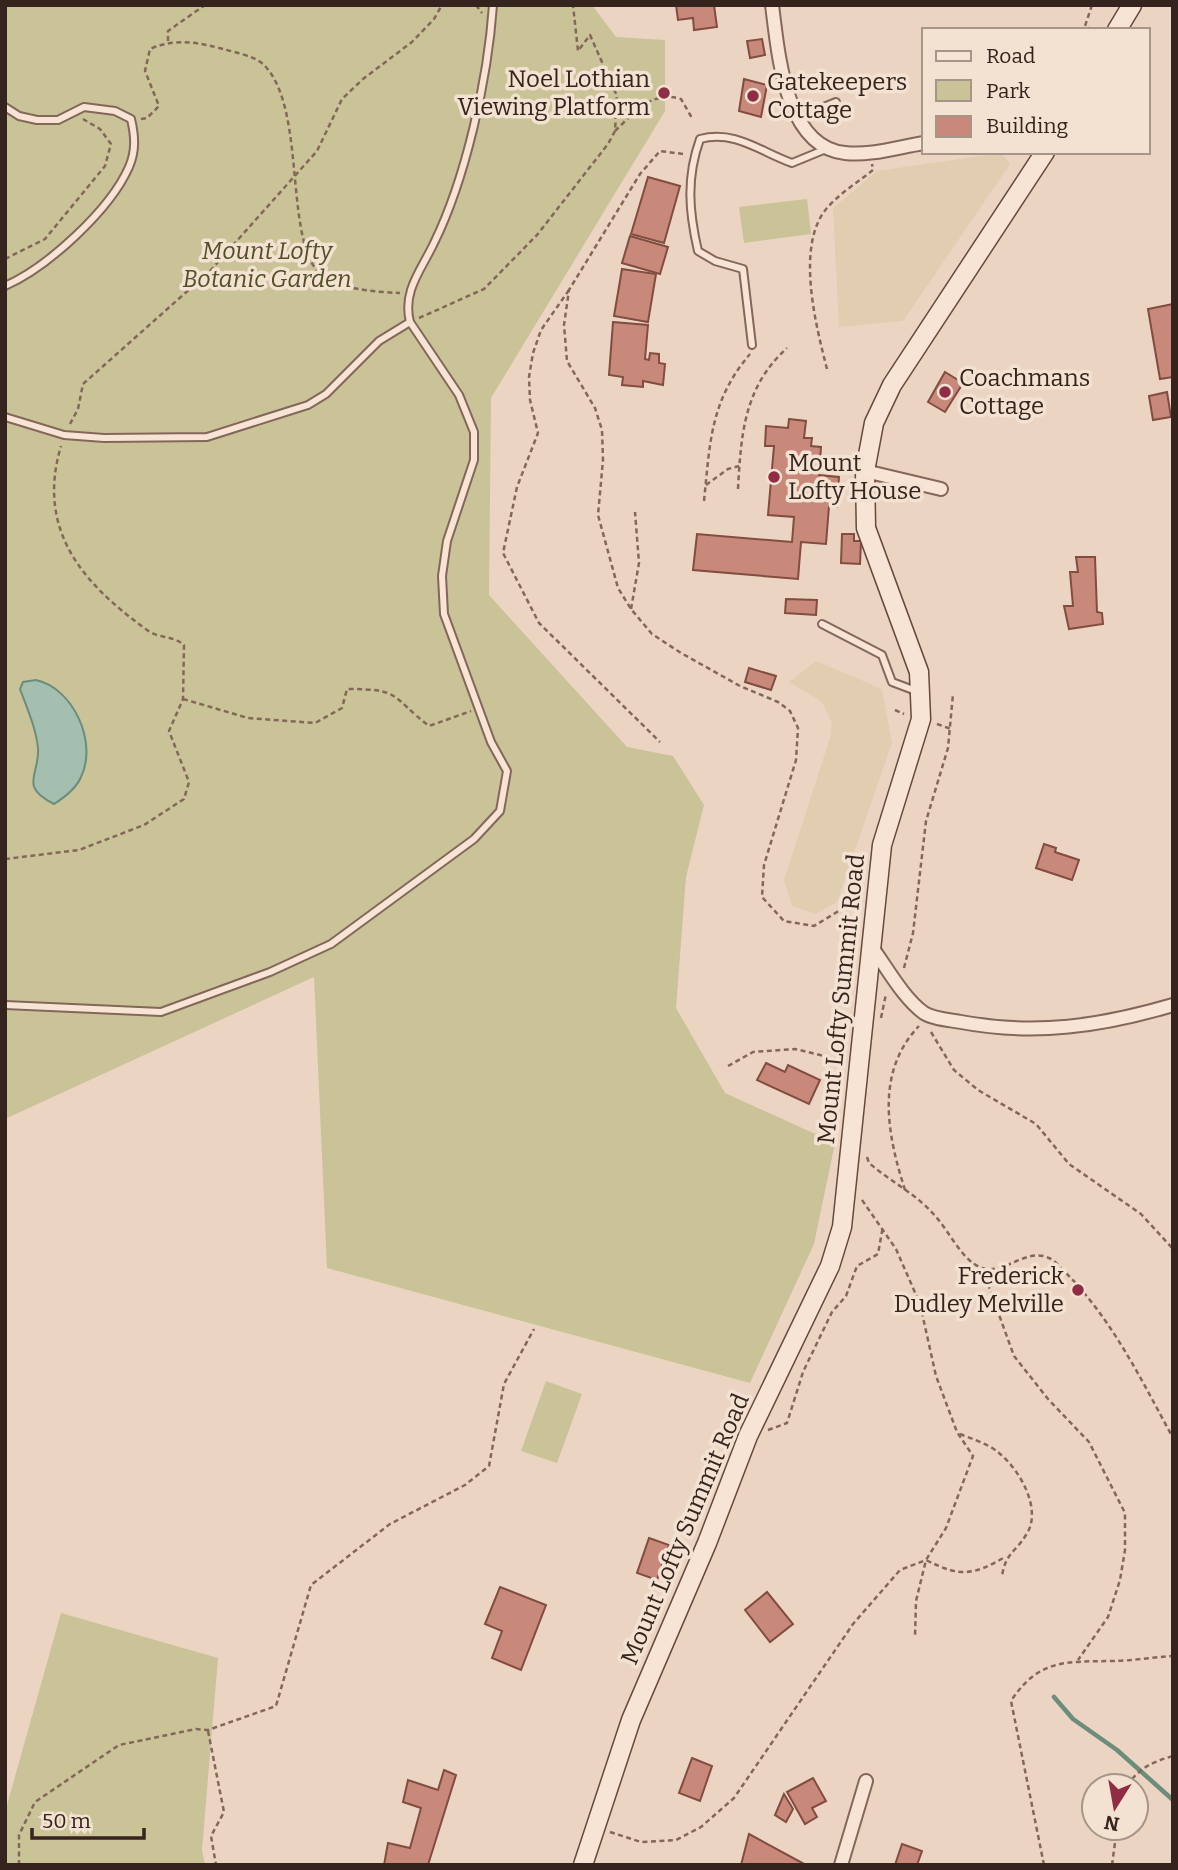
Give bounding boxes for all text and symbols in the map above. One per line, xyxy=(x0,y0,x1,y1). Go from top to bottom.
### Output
legend xyxy=(922,28,1150,154)
text: Road xyxy=(986,43,1035,69)
place label: Noel Lothian Viewing Platform xyxy=(458,65,650,121)
place label: Gatekeepers Cottage xyxy=(767,68,907,124)
text: Park xyxy=(986,78,1030,104)
marker: Noel Lothian Viewing Platform xyxy=(656,85,672,101)
marker: Gatekeepers Cottage xyxy=(745,88,761,104)
text: Building xyxy=(986,113,1069,139)
park label: Mount Lofty Botanic Garden xyxy=(182,237,352,293)
place label: Coachmans Cottage xyxy=(959,364,1090,420)
marker: Coachmans Cottage xyxy=(937,384,953,400)
place label: Mount Lofty House xyxy=(788,449,921,505)
marker: Mount Lofty House xyxy=(766,469,782,485)
street label: Mount Lofty Summit Road xyxy=(812,853,870,1145)
place label: Frederick Dudley Melville xyxy=(894,1262,1064,1318)
marker: Frederick Dudley Melville xyxy=(1070,1282,1086,1298)
street label: Mount Lofty Summit Road xyxy=(615,1389,755,1669)
north arrow xyxy=(1080,1772,1150,1842)
scale bar xyxy=(32,1797,144,1841)
text: 50 m xyxy=(42,1808,91,1834)
text: N xyxy=(1102,1810,1121,1836)

